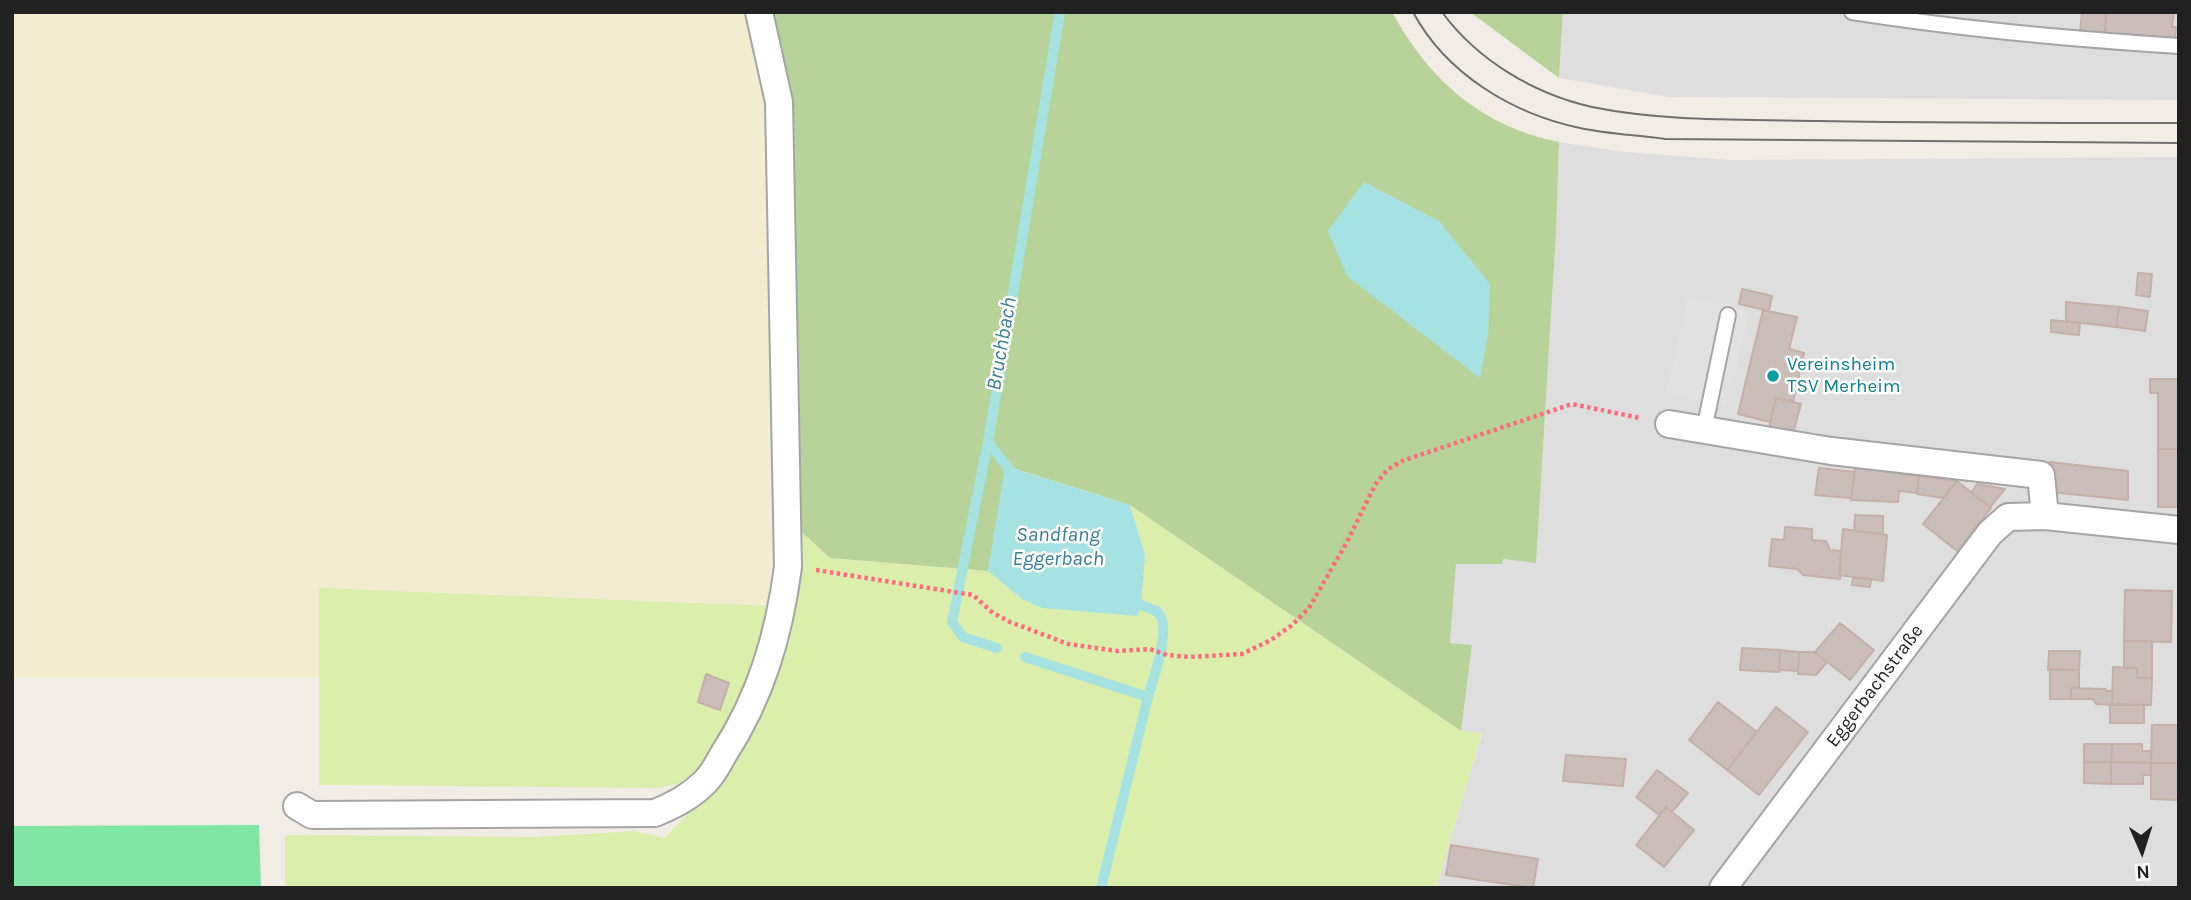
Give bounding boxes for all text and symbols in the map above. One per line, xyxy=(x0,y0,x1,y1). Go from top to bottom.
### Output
water label: Bruchbach xyxy=(981,295,1023,393)
place label: Vereinsheim TSV Merheim xyxy=(1787,354,1901,398)
marker: Vereinsheim TSV Merheim xyxy=(1765,368,1781,384)
water label: Sandfang Eggerbach xyxy=(1012,522,1104,572)
street label: Eggerbachstraße xyxy=(1821,620,1929,752)
north arrow xyxy=(2107,816,2177,886)
text: N xyxy=(2136,861,2150,883)

